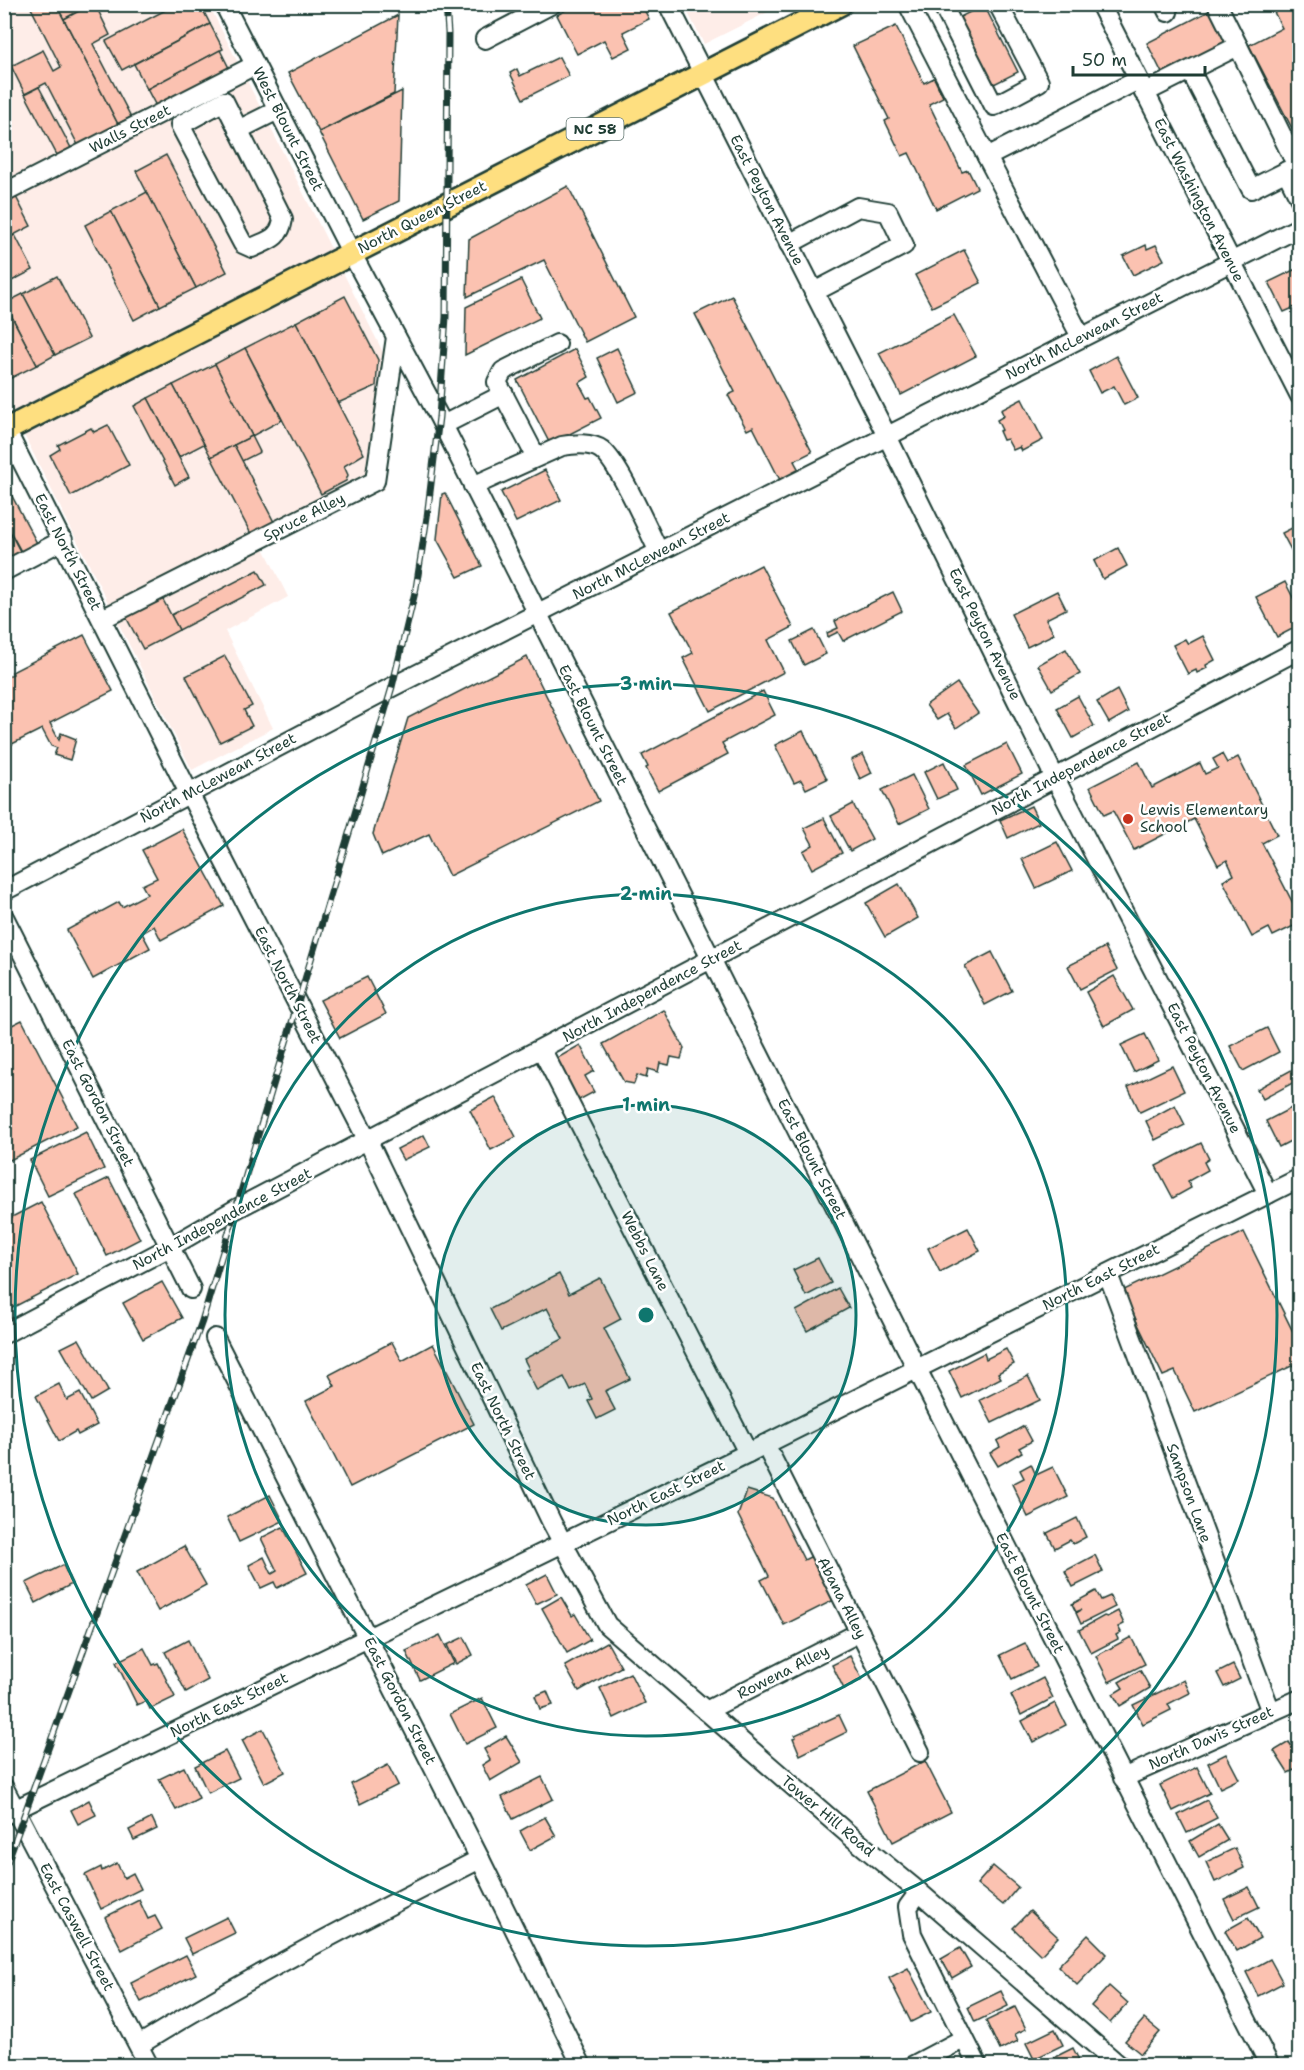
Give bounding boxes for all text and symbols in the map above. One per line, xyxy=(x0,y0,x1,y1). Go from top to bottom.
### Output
scale bar xyxy=(1073,39,1205,77)
text: 50 m xyxy=(1082,48,1127,72)
street label: West Blount Street xyxy=(248,63,328,195)
street label: Walls Street xyxy=(86,100,174,158)
street label: East Washington Avenue xyxy=(1149,115,1249,285)
road number: NC 58 xyxy=(566,118,624,140)
street label: East Peyton Avenue xyxy=(725,131,809,269)
street label: North Queen Street xyxy=(354,176,490,258)
street label: North McLewean Street xyxy=(1002,288,1166,384)
street label: Spruce Alley xyxy=(260,488,348,546)
street label: East North Street xyxy=(30,490,106,614)
street label: North McLewean Street xyxy=(569,508,733,604)
street label: East Peyton Avenue xyxy=(944,565,1026,703)
street label: East Blount Street xyxy=(554,661,632,789)
text: 3 min xyxy=(620,672,672,696)
street label: North Independence Street xyxy=(988,708,1174,820)
street label: North McLewean Street xyxy=(136,728,300,828)
place label: Lewis Elementary School xyxy=(1140,800,1268,837)
marker: Lewis Elementary School xyxy=(1121,812,1135,826)
text: 2 min xyxy=(620,882,672,906)
street label: East North Street xyxy=(250,923,326,1047)
street label: North Independence Street xyxy=(559,935,745,1047)
street label: East Peyton Avenue xyxy=(1162,999,1246,1137)
street label: East Gordon Street xyxy=(57,1036,139,1170)
text: 1 min xyxy=(622,1093,670,1117)
street label: East Blount Street xyxy=(773,1095,851,1223)
street label: North Independence Street xyxy=(129,1163,315,1275)
street label: Webbs Lane xyxy=(616,1208,674,1294)
street label: North East Street xyxy=(1039,1239,1163,1315)
centre of rings xyxy=(636,1305,656,1325)
street label: East North Street xyxy=(466,1359,540,1483)
street label: Sampson Lane xyxy=(1162,1441,1216,1545)
street label: North East Street xyxy=(604,1456,728,1530)
street label: East Blount Street xyxy=(991,1529,1069,1657)
street label: Abana Alley xyxy=(813,1554,871,1642)
street label: East Gordon Street xyxy=(359,1634,441,1768)
street label: Rowena Alley xyxy=(734,1640,832,1704)
street label: North East Street xyxy=(167,1668,291,1742)
street label: North Davis Street xyxy=(1145,1701,1277,1775)
street label: Tower Hill Road xyxy=(777,1771,879,1861)
street label: East Caswell Street xyxy=(35,1860,119,1994)

